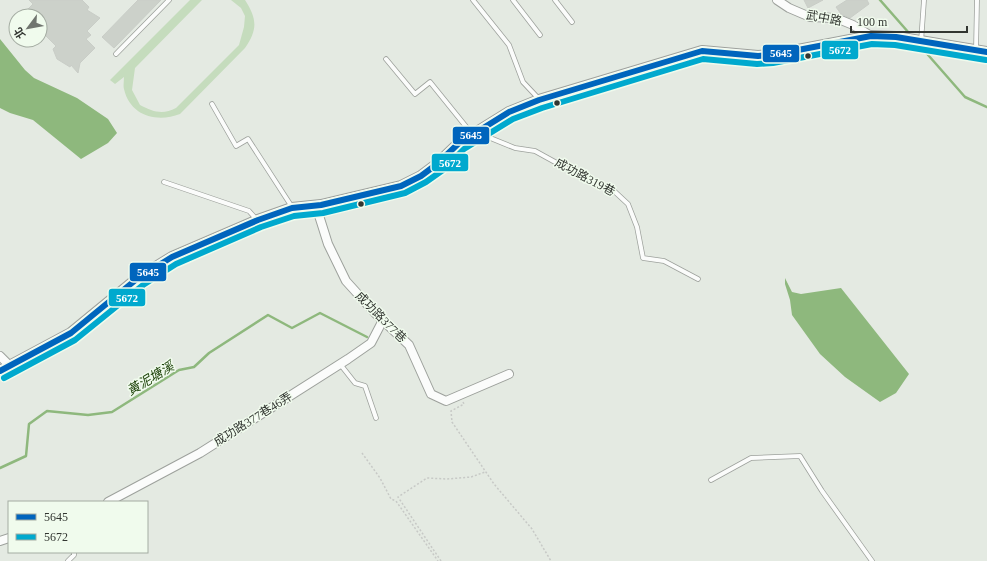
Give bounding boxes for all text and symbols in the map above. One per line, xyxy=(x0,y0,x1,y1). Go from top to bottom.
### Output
north arrow xyxy=(8,8,48,48)
street label: 武中路 xyxy=(805,8,843,28)
scale bar xyxy=(851,8,967,34)
text: 100 m xyxy=(857,15,888,29)
text: 北 xyxy=(12,25,28,41)
line badge: 5672 xyxy=(821,40,859,60)
line badge: 5645 xyxy=(762,44,800,63)
text: 5672 xyxy=(829,44,852,56)
text: 5645 xyxy=(770,47,793,59)
unlabelled marker xyxy=(803,51,813,61)
unlabelled marker xyxy=(552,98,562,108)
line badge: 5645 xyxy=(452,126,490,145)
text: 5645 xyxy=(460,129,483,141)
line badge: 5672 xyxy=(431,153,469,172)
street label: 成功路319巷 xyxy=(553,155,617,199)
text: 5672 xyxy=(439,157,462,169)
unlabelled marker xyxy=(356,199,366,209)
line badge: 5645 xyxy=(129,262,167,282)
text: 5645 xyxy=(137,266,160,278)
line badge: 5672 xyxy=(108,288,146,307)
street label: 成功路377巷 xyxy=(353,289,409,345)
text: 5672 xyxy=(116,292,139,304)
water label: 黃泥塘溪 xyxy=(124,358,178,398)
street label: 成功路377巷46弄 xyxy=(211,389,295,449)
legend xyxy=(8,501,148,553)
text: 5645 xyxy=(44,510,68,524)
text: 5672 xyxy=(44,530,68,544)

